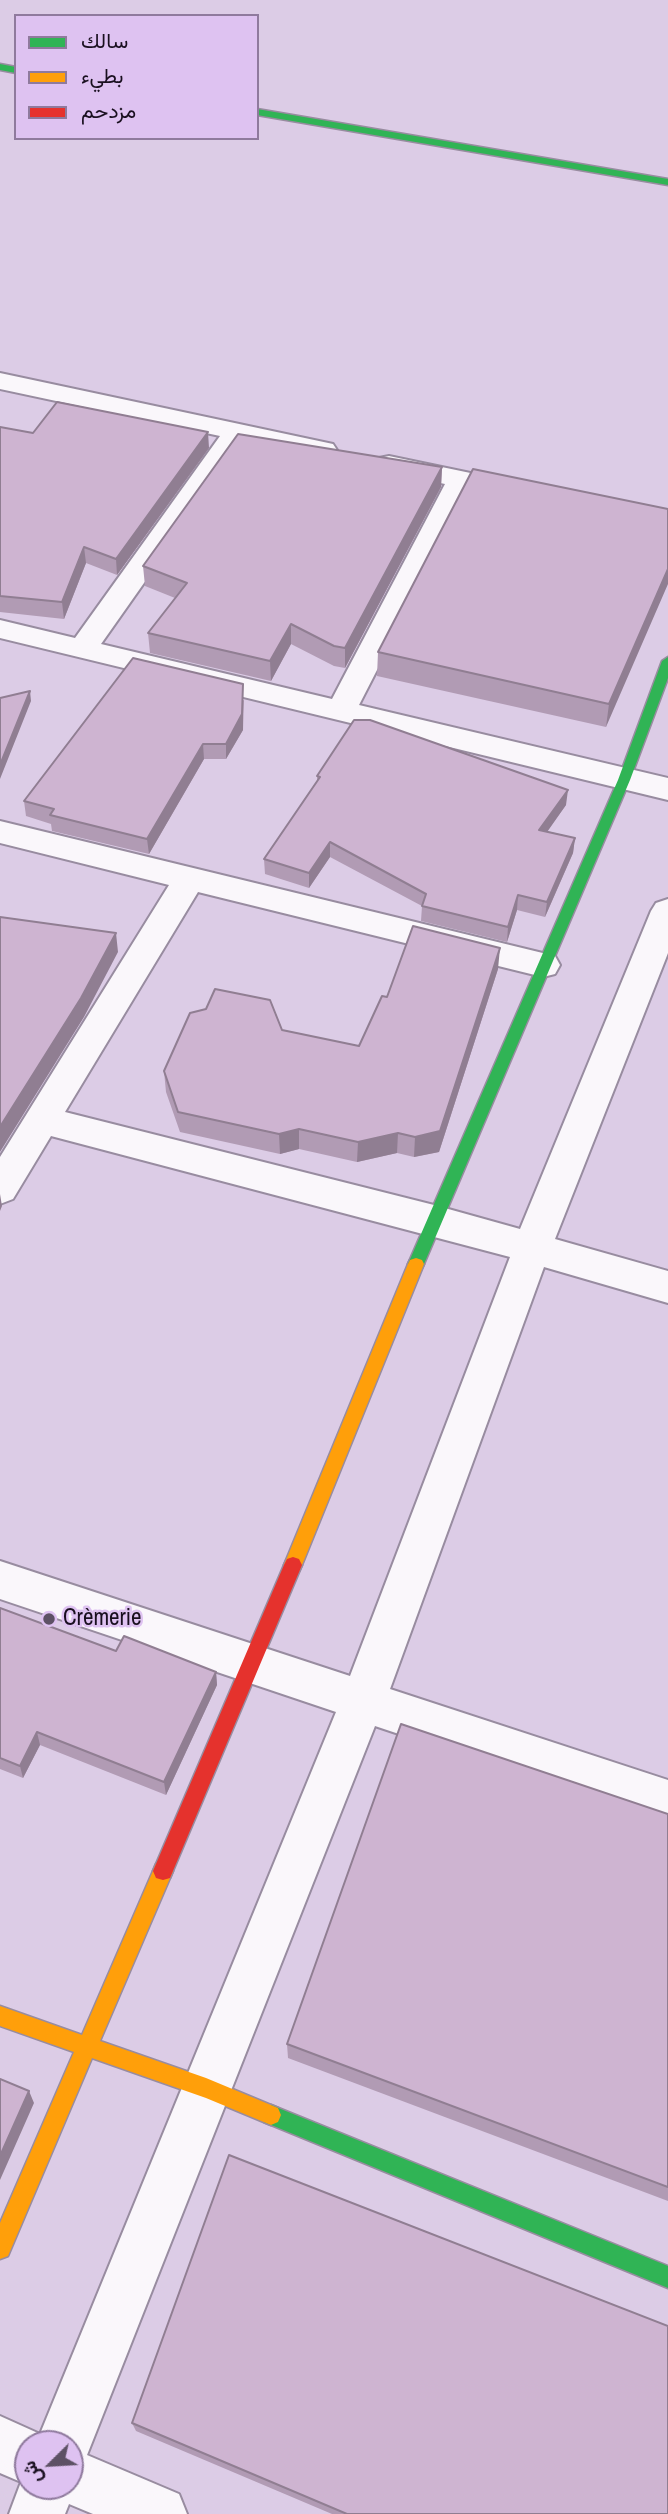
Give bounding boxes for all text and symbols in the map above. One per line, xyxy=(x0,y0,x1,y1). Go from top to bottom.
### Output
legend xyxy=(14,14,259,140)
text: سالك xyxy=(81,26,128,55)
text: بطيء xyxy=(81,61,124,90)
text: مزدحم xyxy=(81,96,136,125)
place label: Crèmerie xyxy=(63,1605,142,1633)
marker: Crèmerie xyxy=(41,1611,57,1627)
north arrow xyxy=(14,2430,84,2500)
text: ش xyxy=(15,2457,48,2488)

